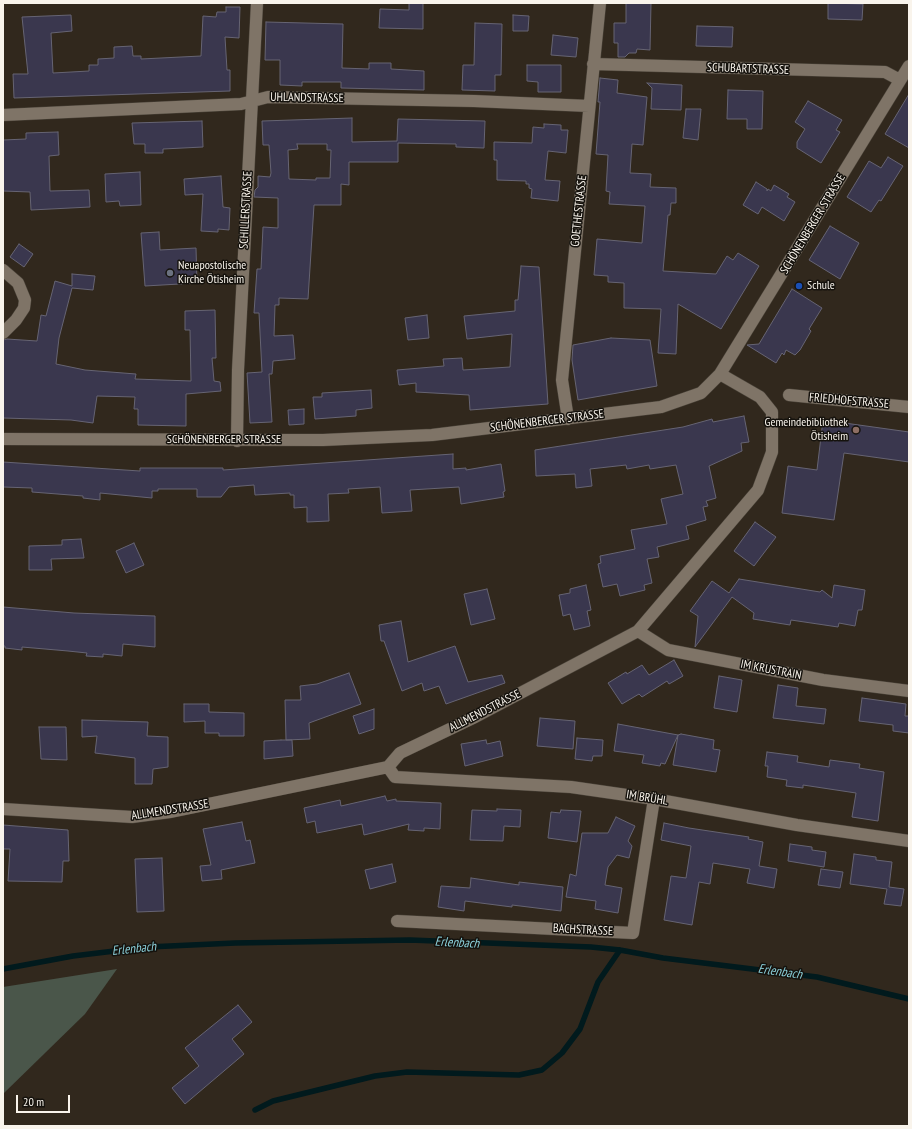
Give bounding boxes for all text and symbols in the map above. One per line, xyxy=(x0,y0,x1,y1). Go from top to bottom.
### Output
street label: SCHUBARTSTRASSE xyxy=(707,60,789,78)
street label: UHLANDSTRASSE xyxy=(270,90,344,106)
street label: SCHILLERSTRASSE xyxy=(237,171,255,249)
street label: SCHÖNENBERGER STRASSE xyxy=(777,171,849,277)
street label: GOETHESTRASSE xyxy=(568,175,590,247)
place label: Neuapostolische Kirche Ötisheim xyxy=(178,259,246,287)
marker: Neuapostolische Kirche Ötisheim xyxy=(165,268,175,278)
place label: Schule xyxy=(807,279,835,293)
marker: Schule xyxy=(794,281,804,291)
street label: FRIEDHOFSTRASSE xyxy=(809,390,889,412)
street label: SCHÖNENBERGER STRASSE xyxy=(489,407,605,435)
place label: Gemeindebibliothek Ötisheim xyxy=(765,416,848,444)
marker: Gemeindebibliothek Ötisheim xyxy=(851,425,861,435)
street label: SCHÖNENBERGER STRASSE xyxy=(167,433,281,447)
street label: IM KRUSTRAIN xyxy=(739,657,803,683)
street label: ALLMENDSTRASSE xyxy=(447,687,523,735)
street label: IM BRÜHL xyxy=(625,788,669,808)
street label: ALLMENDSTRASSE xyxy=(130,797,210,823)
street label: BACHSTRASSE xyxy=(553,921,613,939)
water label: Erlenbach xyxy=(434,934,480,952)
water label: Erlenbach xyxy=(111,939,157,959)
water label: Erlenbach xyxy=(757,961,803,983)
scale bar xyxy=(18,1087,72,1113)
text: 20 m xyxy=(23,1094,44,1109)

